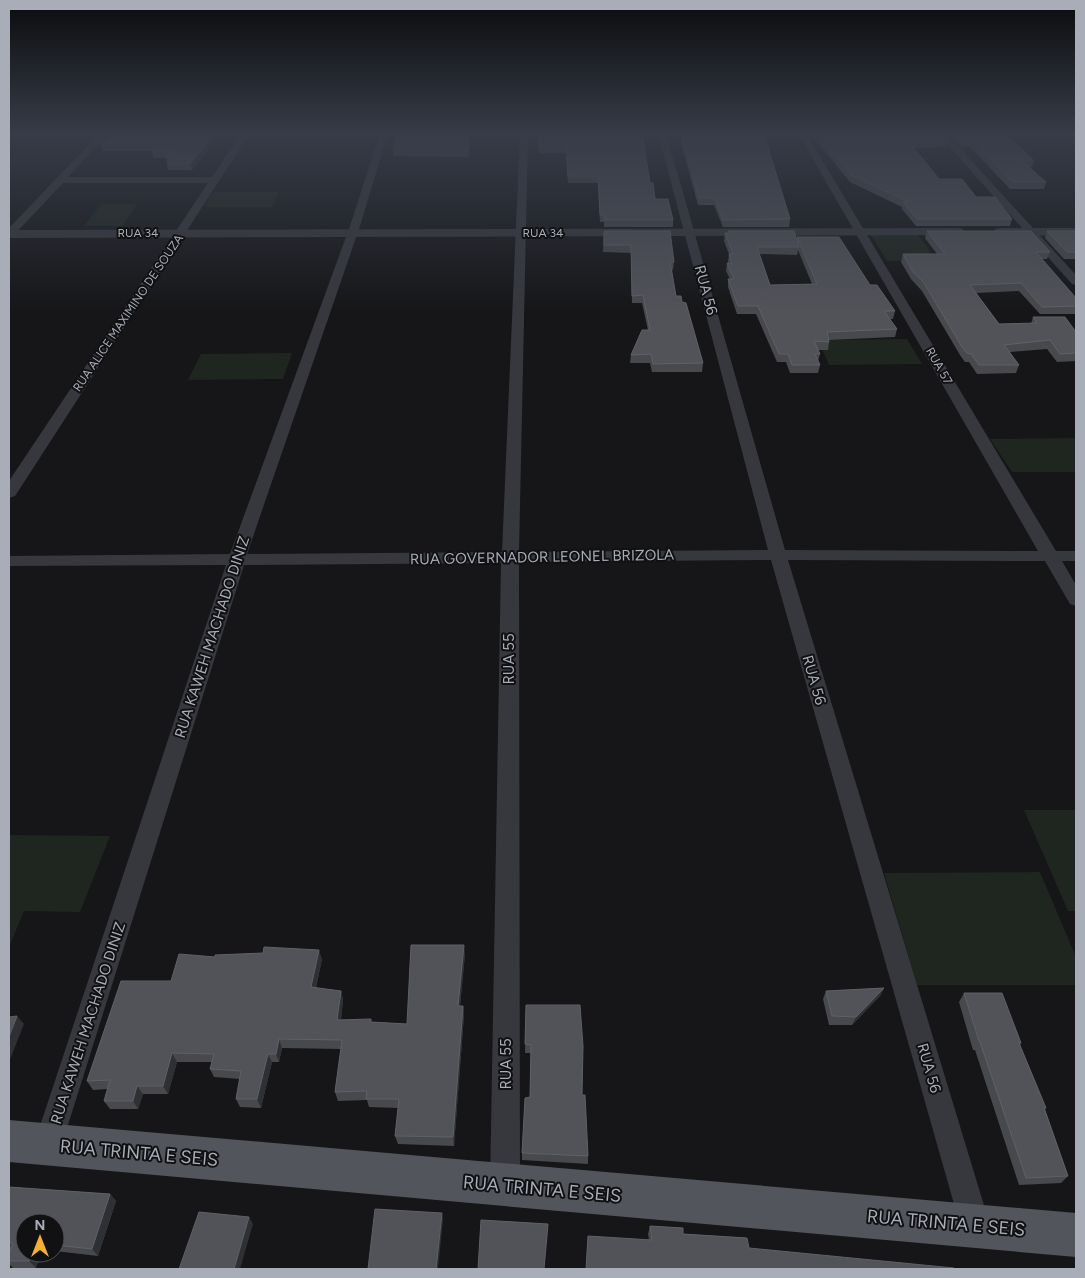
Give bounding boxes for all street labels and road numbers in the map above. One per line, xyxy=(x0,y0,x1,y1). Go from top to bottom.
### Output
street label: RUA 34 xyxy=(117,226,159,240)
street label: RUA 34 xyxy=(522,226,564,240)
street label: RUA ALICE MAXIMINO DE SOUZA xyxy=(70,232,186,394)
street label: RUA 56 xyxy=(691,263,721,317)
street label: RUA 57 xyxy=(923,345,955,387)
street label: RUA KAWEH MACHADO DINIZ xyxy=(171,534,253,740)
street label: RUA GOVERNADOR LEONEL BRIZOLA xyxy=(410,546,674,568)
street label: RUA 55 xyxy=(500,633,518,685)
street label: RUA 56 xyxy=(798,653,830,707)
street label: RUA KAWEH MACHADO DINIZ xyxy=(47,920,129,1126)
street label: RUA 55 xyxy=(497,1038,515,1090)
street label: RUA 56 xyxy=(913,1041,945,1095)
street label: RUA TRINTA E SEIS xyxy=(59,1135,219,1171)
street label: RUA TRINTA E SEIS xyxy=(462,1171,622,1207)
street label: RUA TRINTA E SEIS xyxy=(866,1205,1026,1241)

